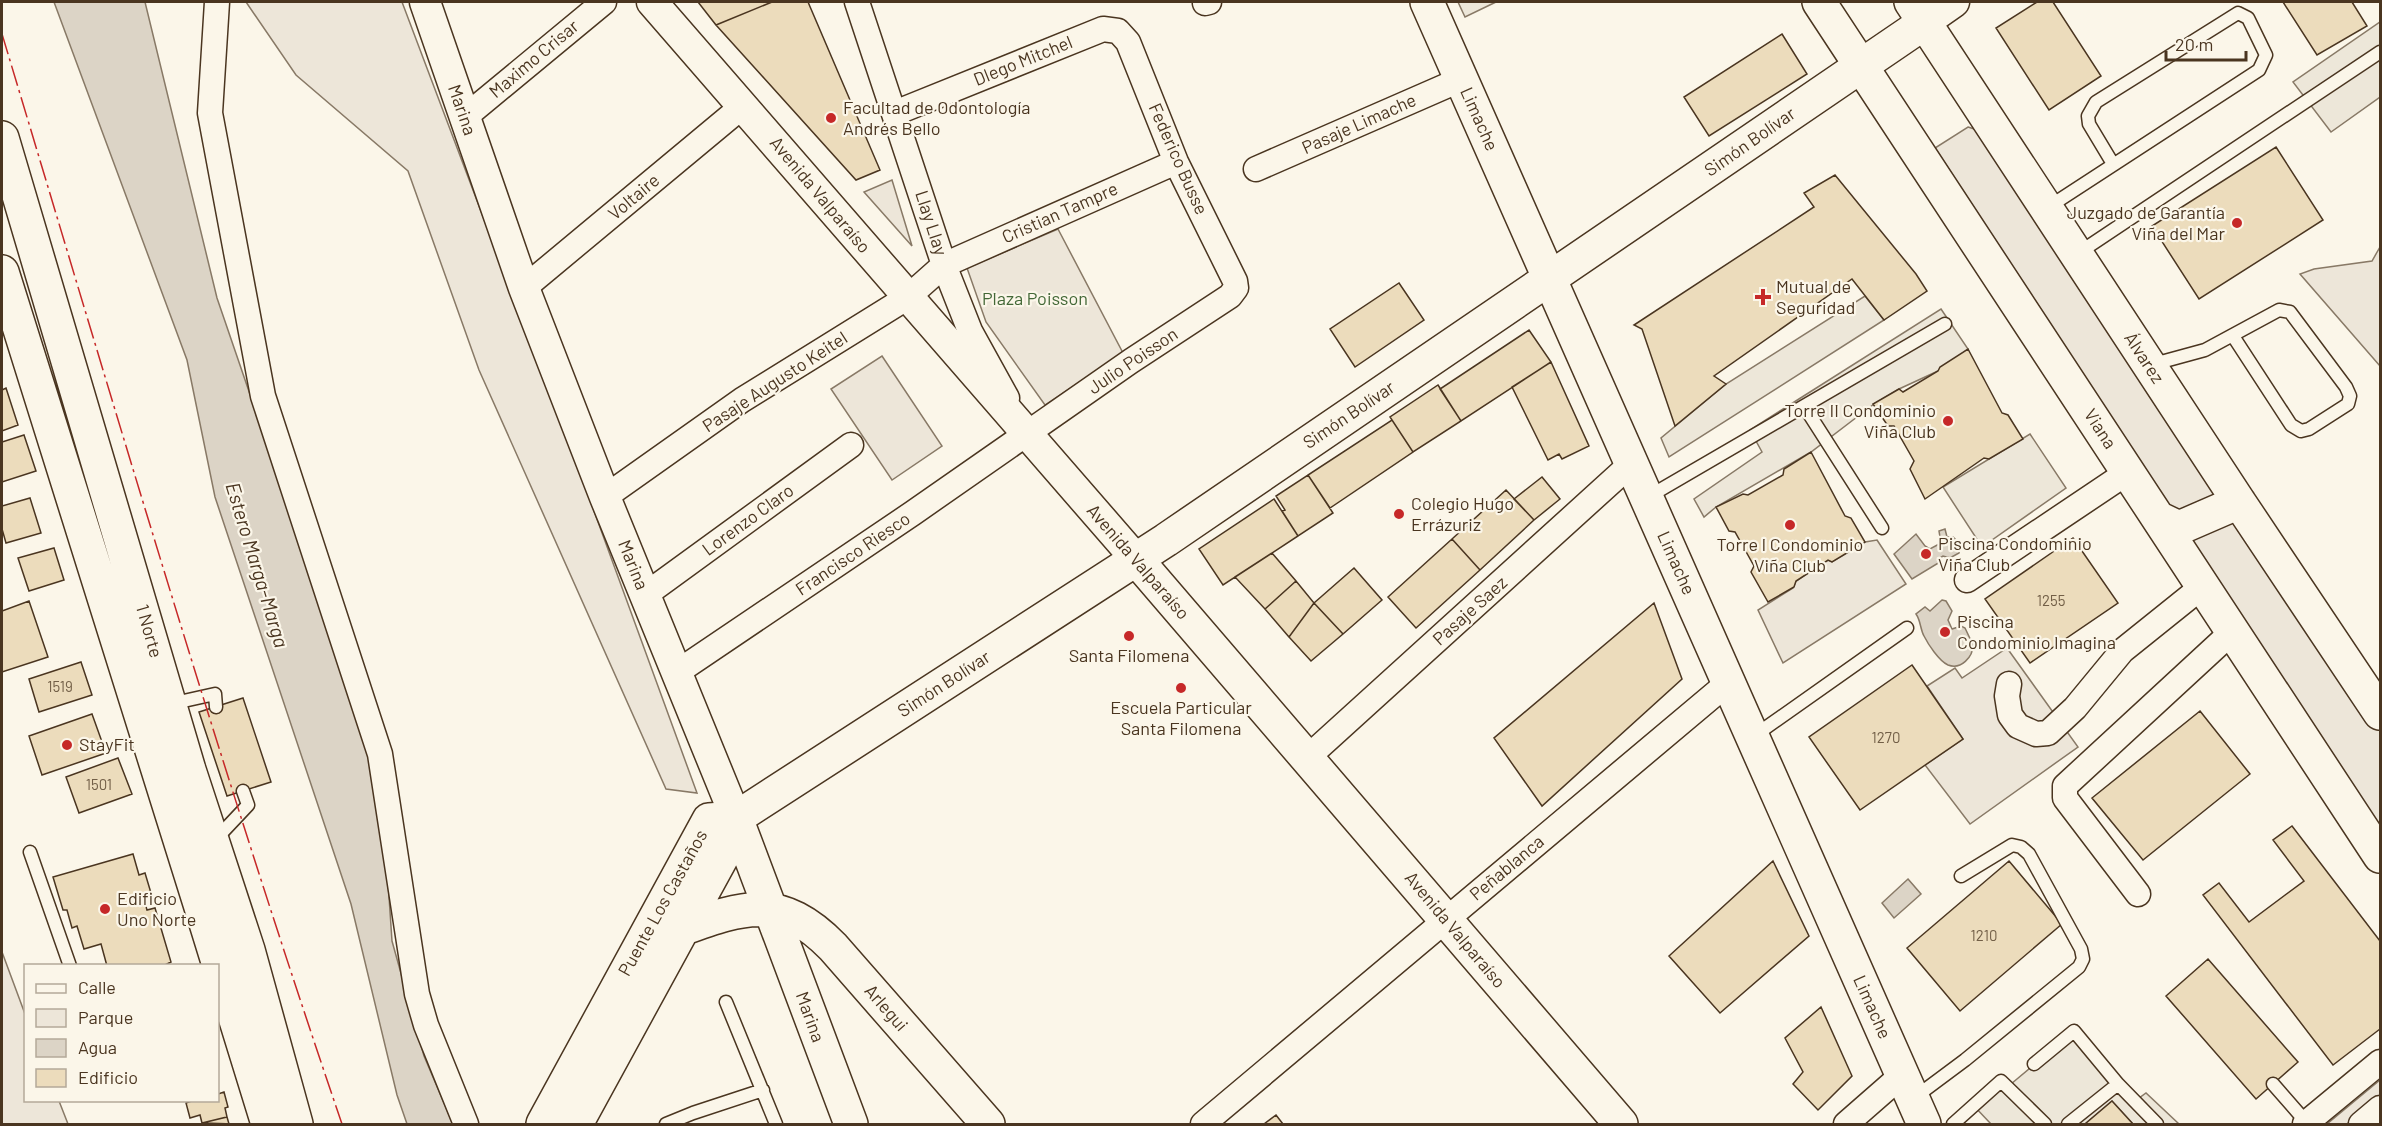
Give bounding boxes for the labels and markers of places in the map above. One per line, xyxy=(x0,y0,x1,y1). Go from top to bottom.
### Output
place label: Facultad de Odontología Andrés Bello xyxy=(843,96,1030,139)
marker: Facultad de Odontología Andrés Bello xyxy=(824,111,838,125)
place label: Juzgado de Garantía Viña del Mar xyxy=(2067,201,2225,244)
marker: Juzgado de Garantía Viña del Mar xyxy=(2230,216,2244,230)
place label: Mutual de Seguridad xyxy=(1776,275,1855,318)
marker: Mutual de Seguridad xyxy=(1754,288,1772,306)
place label: Torre II Condominio Viña Club xyxy=(1785,399,1936,442)
marker: Torre II Condominio Viña Club xyxy=(1941,414,1955,428)
place label: Colegio Hugo Errázuriz xyxy=(1411,492,1514,535)
marker: Colegio Hugo Errázuriz xyxy=(1392,507,1406,521)
marker: Torre I Condominio Viña Club xyxy=(1783,518,1797,532)
place label: Piscina Condominio Viña Club xyxy=(1938,532,2092,575)
place label: Torre I Condominio Viña Club xyxy=(1717,533,1863,576)
marker: Piscina Condominio Viña Club xyxy=(1919,547,1933,561)
place label: Piscina Condominio Imagina xyxy=(1957,610,2116,653)
marker: Piscina Condominio Imagina xyxy=(1938,625,1952,639)
marker: Santa Filomena xyxy=(1122,629,1136,643)
place label: Santa Filomena xyxy=(1069,644,1189,666)
marker: Escuela Particular Santa Filomena xyxy=(1174,681,1188,695)
place label: Escuela Particular Santa Filomena xyxy=(1110,696,1252,739)
place label: StayFit xyxy=(79,733,135,755)
marker: StayFit xyxy=(60,738,74,752)
place label: Edificio Uno Norte xyxy=(117,887,196,930)
marker: Edificio Uno Norte xyxy=(98,902,112,916)

